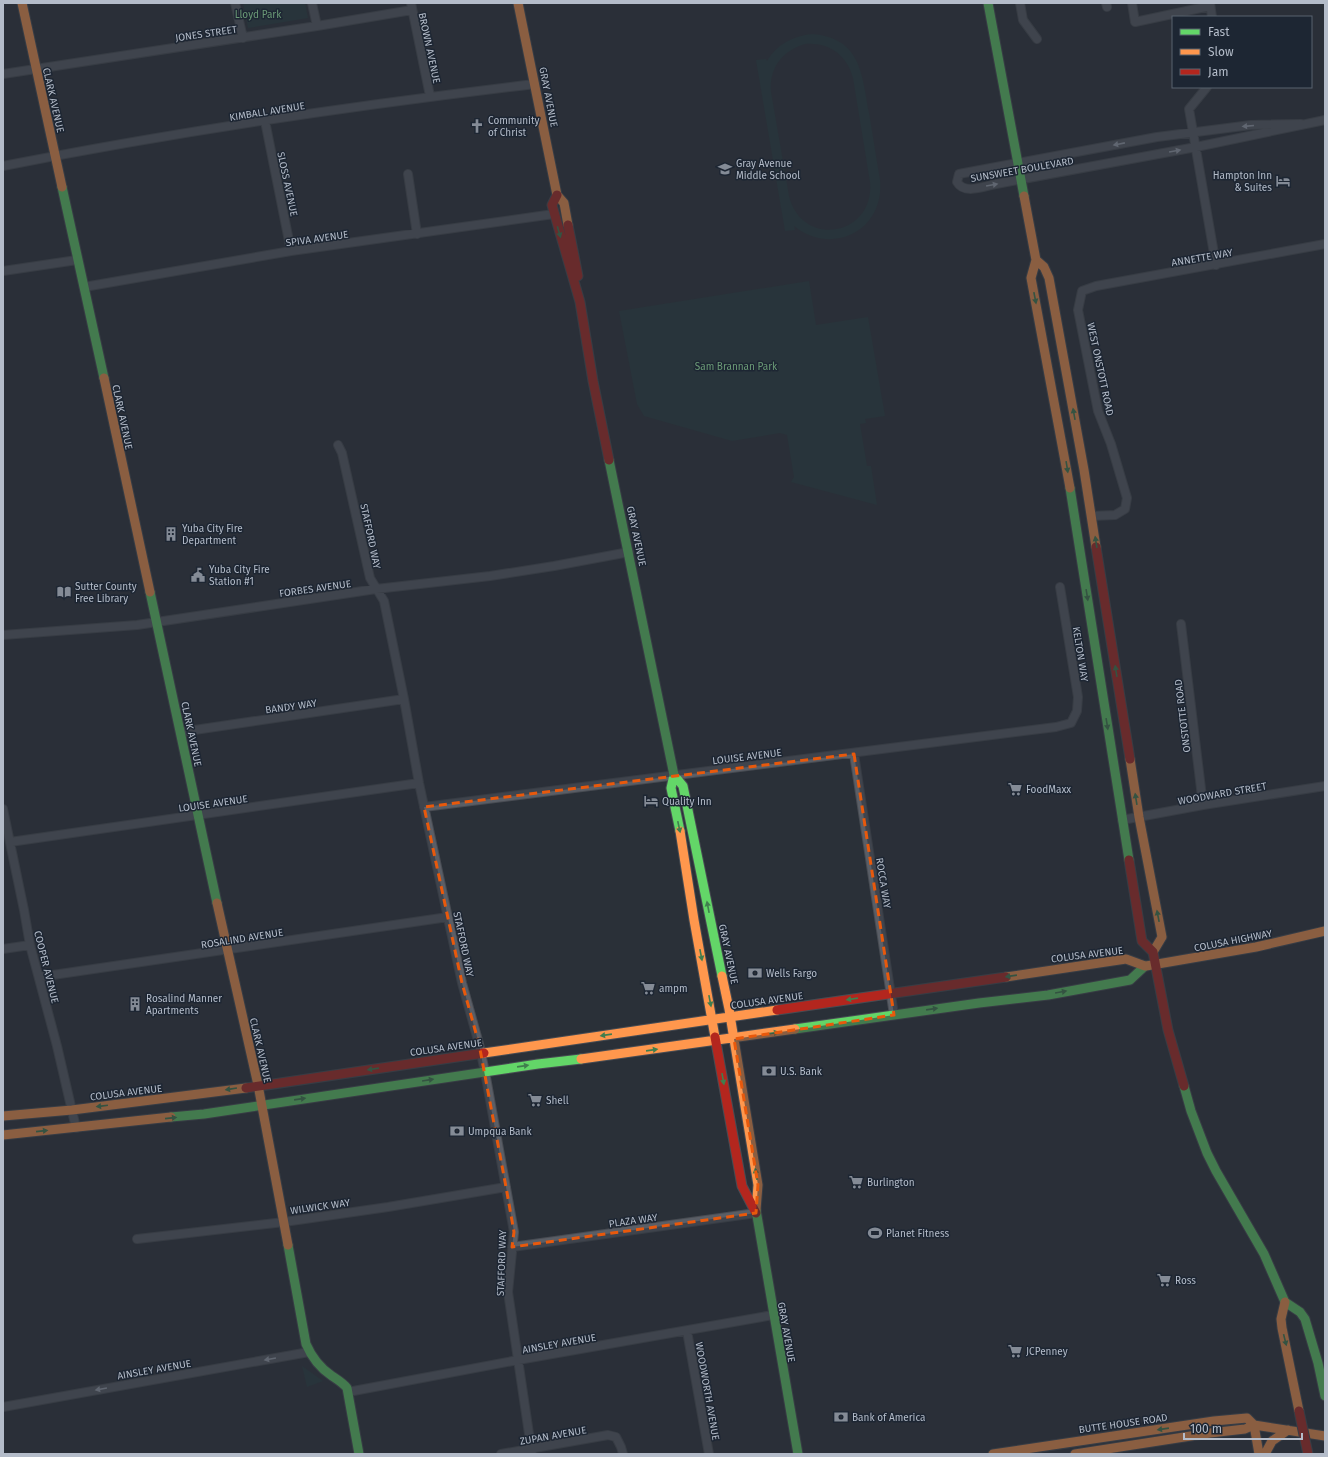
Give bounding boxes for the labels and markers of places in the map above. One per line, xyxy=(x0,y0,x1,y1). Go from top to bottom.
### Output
place label: Community of Christ xyxy=(488,115,539,139)
church icon: Community of Christ xyxy=(469,118,485,134)
place label: Gray Avenue Middle School xyxy=(736,158,800,182)
school or university icon: Gray Avenue Middle School xyxy=(717,161,733,177)
place label: Hampton Inn & Suites xyxy=(1213,170,1272,194)
hotel icon: Hampton Inn & Suites xyxy=(1275,173,1291,189)
place label: Yuba City Fire Department xyxy=(182,523,243,547)
building icon: Yuba City Fire Department xyxy=(163,526,179,542)
place label: Yuba City Fire Station #1 xyxy=(209,564,270,588)
public building icon: Yuba City Fire Station #1 xyxy=(190,567,206,583)
place label: Sutter County Free Library xyxy=(75,581,137,605)
library icon: Sutter County Free Library xyxy=(56,584,72,600)
supermarket icon: FoodMaxx xyxy=(1007,781,1023,797)
place label: FoodMaxx xyxy=(1026,784,1071,796)
hotel icon: Quality Inn xyxy=(643,793,659,809)
place label: Quality Inn xyxy=(662,796,712,808)
bank icon: Wells Fargo xyxy=(747,965,763,981)
place label: Wells Fargo xyxy=(766,968,817,980)
supermarket icon: ampm xyxy=(640,980,656,996)
place label: ampm xyxy=(659,983,688,995)
place label: Rosalind Manner Apartments xyxy=(146,993,222,1017)
building icon: Rosalind Manner Apartments xyxy=(127,996,143,1012)
bank icon: U.S. Bank xyxy=(761,1063,777,1079)
place label: U.S. Bank xyxy=(780,1066,823,1078)
supermarket icon: Shell xyxy=(527,1092,543,1108)
place label: Shell xyxy=(546,1095,569,1107)
bank icon: Umpqua Bank xyxy=(449,1123,465,1139)
place label: Umpqua Bank xyxy=(468,1126,532,1138)
supermarket icon: Burlington xyxy=(848,1174,864,1190)
place label: Burlington xyxy=(867,1177,915,1189)
sports icon: Planet Fitness xyxy=(867,1225,883,1241)
place label: Planet Fitness xyxy=(886,1228,949,1240)
supermarket icon: Ross xyxy=(1156,1272,1172,1288)
place label: Ross xyxy=(1175,1275,1196,1287)
supermarket icon: JCPenney xyxy=(1007,1343,1023,1359)
place label: JCPenney xyxy=(1026,1346,1068,1358)
bank icon: Bank of America xyxy=(833,1409,849,1425)
place label: Bank of America xyxy=(852,1412,926,1424)

